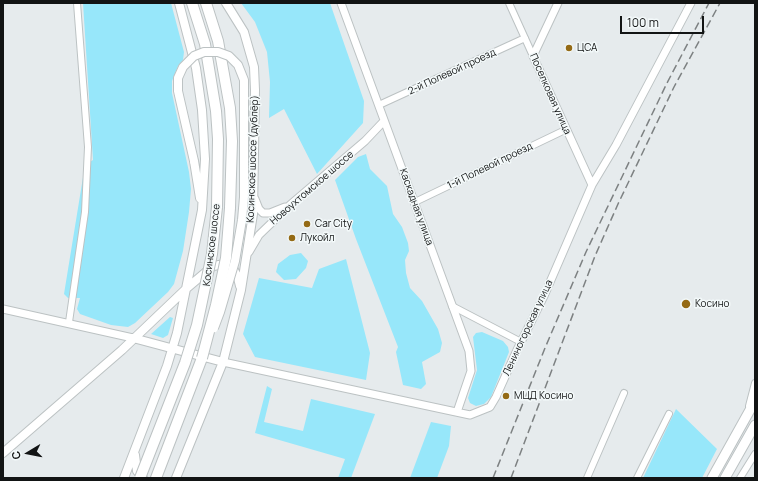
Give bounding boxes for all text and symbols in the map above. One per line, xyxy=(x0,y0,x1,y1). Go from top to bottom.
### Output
scale bar xyxy=(622,8,706,34)
text: 100 m xyxy=(627,14,659,31)
place label: ЦСА xyxy=(577,42,597,54)
marker: ЦСА xyxy=(564,43,574,53)
street label: 2-й Полевой проезд xyxy=(406,46,498,98)
street label: Поселковая улица xyxy=(527,52,573,136)
street label: Косинское шоссе (дублёр) xyxy=(245,95,261,223)
street label: 1-й Полевой проезд xyxy=(445,140,535,192)
street label: Новоухтомское шоссе xyxy=(268,149,356,227)
street label: Каскадная улица xyxy=(397,167,435,247)
street label: Косинское шоссе xyxy=(201,203,223,287)
place label: Car City xyxy=(315,218,352,230)
marker: Car City xyxy=(302,219,312,229)
place label: Лукойл xyxy=(300,232,334,244)
marker: Лукойл xyxy=(287,233,297,243)
street label: Лениногорская улица xyxy=(500,278,556,378)
marker: Косино xyxy=(680,298,692,310)
place label: Косино xyxy=(695,298,729,310)
place label: МЦД Косино xyxy=(514,390,573,402)
marker: МЦД Косино xyxy=(501,391,511,401)
north arrow xyxy=(8,433,48,473)
text: С xyxy=(8,450,24,460)

